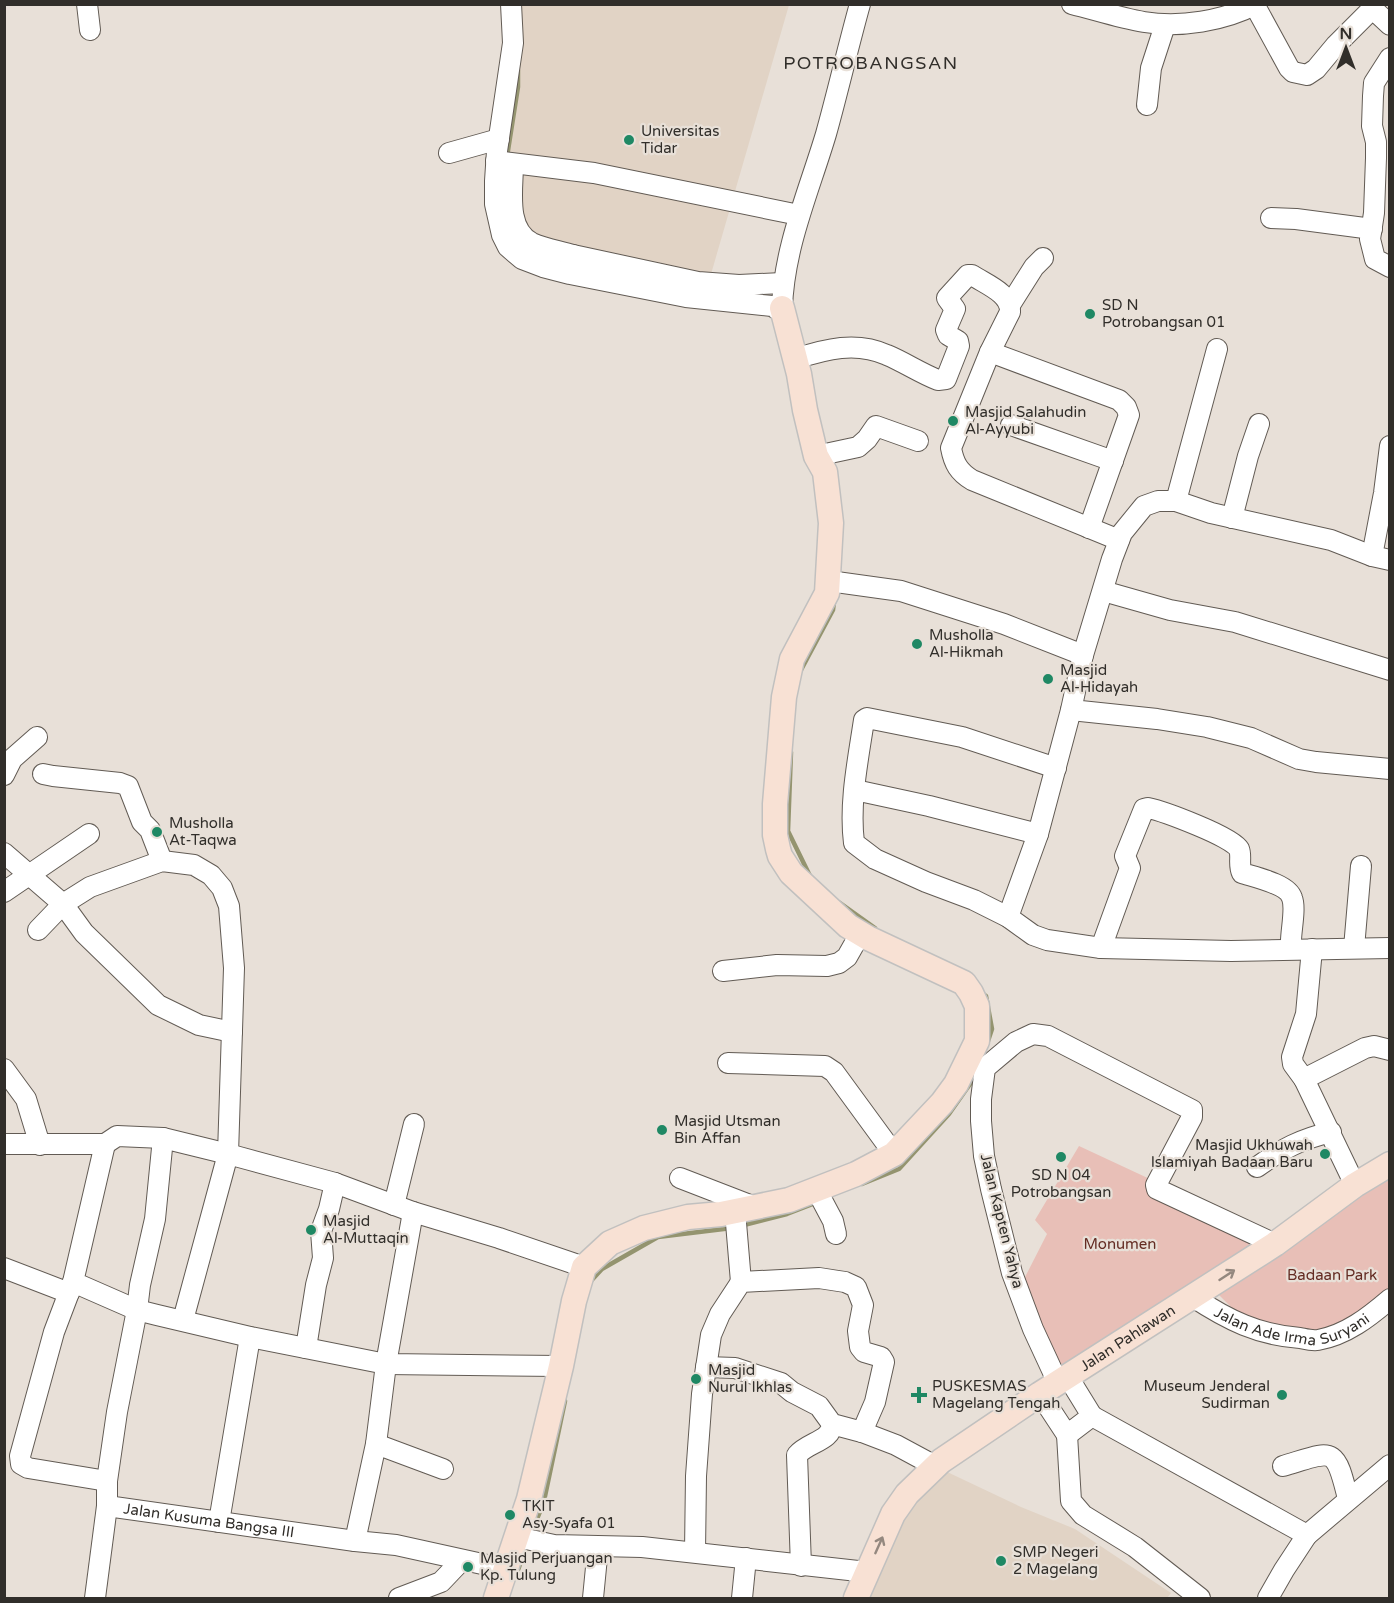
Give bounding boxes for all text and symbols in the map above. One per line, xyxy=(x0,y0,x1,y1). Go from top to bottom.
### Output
north arrow xyxy=(1316,18,1376,78)
text: N xyxy=(1340,24,1352,44)
district label: POTROBANGSAN xyxy=(783,52,959,74)
place label: Universitas Tidar xyxy=(641,122,719,157)
marker: Universitas Tidar xyxy=(622,133,636,147)
place label: SD N Potrobangsan 01 xyxy=(1102,296,1225,331)
marker: SD N Potrobangsan 01 xyxy=(1083,307,1097,321)
place label: Masjid Salahudin Al-Ayyubi xyxy=(965,403,1086,438)
marker: Masjid Salahudin Al-Ayyubi xyxy=(946,414,960,428)
place label: Musholla Al-Hikmah xyxy=(929,626,1003,661)
marker: Musholla Al-Hikmah xyxy=(910,637,924,651)
place label: Masjid Al-Hidayah xyxy=(1060,661,1138,696)
marker: Masjid Al-Hidayah xyxy=(1041,672,1055,686)
place label: Musholla At-Taqwa xyxy=(169,814,237,849)
marker: Musholla At-Taqwa xyxy=(150,825,164,839)
place label: Masjid Utsman Bin Affan xyxy=(674,1112,781,1147)
marker: Masjid Utsman Bin Affan xyxy=(655,1123,669,1137)
place label: Masjid Ukhuwah Islamiyah Badaan Baru xyxy=(1151,1136,1313,1171)
marker: Masjid Ukhuwah Islamiyah Badaan Baru xyxy=(1318,1147,1332,1161)
marker: SD N 04 Potrobangsan xyxy=(1054,1150,1068,1164)
street label: Jalan Kapten Yahya xyxy=(977,1152,1027,1290)
place label: SD N 04 Potrobangsan xyxy=(1011,1166,1111,1201)
place label: Masjid Al-Muttaqin xyxy=(323,1212,409,1247)
marker: Masjid Al-Muttaqin xyxy=(304,1223,318,1237)
park label: Monumen xyxy=(1083,1235,1157,1253)
park label: Badaan Park xyxy=(1287,1266,1377,1284)
one-way arrow xyxy=(1218,1269,1235,1281)
street label: Jalan Ade Irma Suryani xyxy=(1211,1300,1373,1320)
street label: Jalan Pahlawan xyxy=(1077,1301,1178,1375)
text: Jalan Ade Irma Suryani xyxy=(1211,1303,1373,1349)
place label: Masjid Nurul Ikhlas xyxy=(708,1361,792,1396)
marker: Masjid Nurul Ikhlas xyxy=(689,1372,703,1386)
place label: PUSKESMAS Magelang Tengah xyxy=(932,1377,1060,1412)
place label: Museum Jenderal Sudirman xyxy=(1144,1377,1270,1412)
marker: PUSKESMAS Magelang Tengah xyxy=(910,1386,928,1404)
marker: Museum Jenderal Sudirman xyxy=(1275,1388,1289,1402)
place label: TKIT Asy-Syafa 01 xyxy=(522,1497,616,1532)
street label: Jalan Kusuma Bangsa III xyxy=(123,1499,296,1541)
marker: TKIT Asy-Syafa 01 xyxy=(503,1508,517,1522)
one-way arrow xyxy=(875,1536,886,1554)
place label: SMP Negeri 2 Magelang xyxy=(1013,1543,1098,1578)
place label: Masjid Perjuangan Kp. Tulung xyxy=(480,1549,613,1584)
marker: SMP Negeri 2 Magelang xyxy=(994,1554,1008,1568)
marker: Masjid Perjuangan Kp. Tulung xyxy=(461,1560,475,1574)

